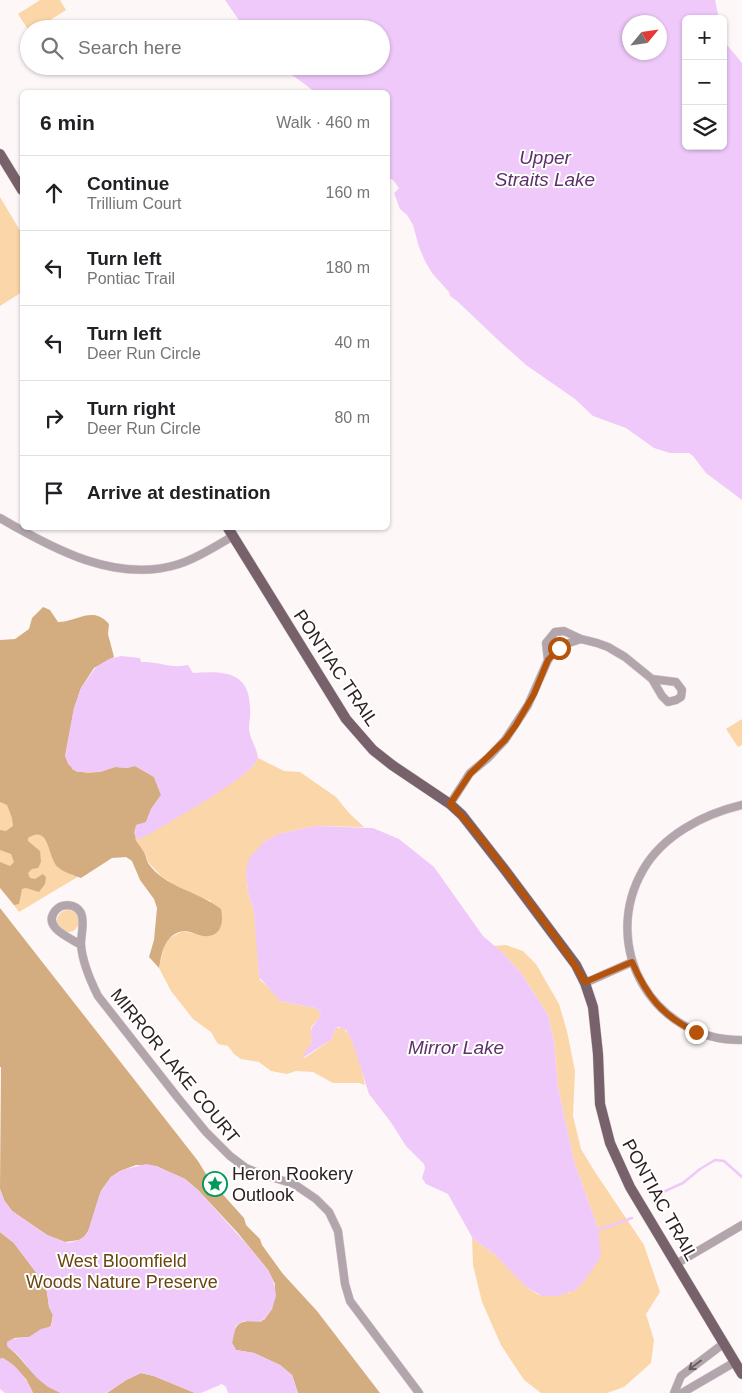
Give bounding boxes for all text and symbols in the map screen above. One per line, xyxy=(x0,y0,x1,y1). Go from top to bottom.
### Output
north arrow xyxy=(622,15,667,60)
map controls xyxy=(682,15,727,150)
button: + xyxy=(682,15,727,60)
search box xyxy=(20,20,390,75)
icon: search xyxy=(38,34,66,62)
text: Search here xyxy=(78,37,182,58)
button: − xyxy=(682,60,727,105)
button: layers xyxy=(682,105,727,150)
text: 6 min xyxy=(40,111,95,134)
text: Walk · 460 m xyxy=(276,114,370,131)
water label: Upper Straits Lake xyxy=(495,147,595,190)
text: Continue xyxy=(87,173,169,194)
icon: ahead xyxy=(40,179,68,207)
text: 160 m xyxy=(326,184,370,201)
text: Trillium Court xyxy=(87,195,182,212)
text: Turn left xyxy=(87,248,162,269)
icon: left xyxy=(40,254,68,282)
text: 180 m xyxy=(326,259,370,276)
text: Pontiac Trail xyxy=(87,270,175,287)
text: Turn left xyxy=(87,323,162,344)
icon: left xyxy=(40,329,68,357)
text: 40 m xyxy=(334,334,370,351)
text: Deer Run Circle xyxy=(87,345,201,362)
text: Turn right xyxy=(87,398,175,419)
icon: right xyxy=(40,404,68,432)
text: 80 m xyxy=(334,409,370,426)
text: Deer Run Circle xyxy=(87,420,201,437)
icon: arrive xyxy=(40,479,68,507)
text: Arrive at destination xyxy=(87,482,271,503)
street label: PONTIAC TRAIL xyxy=(290,606,382,730)
route start xyxy=(548,637,571,660)
street label: MIRROR LAKE COURT xyxy=(107,985,243,1147)
route end xyxy=(685,1021,708,1044)
water label: Mirror Lake xyxy=(408,1037,504,1058)
street label: PONTIAC TRAIL xyxy=(618,1136,702,1264)
place label: Heron Rookery Outlook xyxy=(232,1164,353,1205)
place icon: Heron Rookery Outlook xyxy=(202,1171,228,1197)
park label: West Bloomfield Woods Nature Preserve xyxy=(26,1251,218,1292)
one-way arrow xyxy=(689,1360,702,1371)

